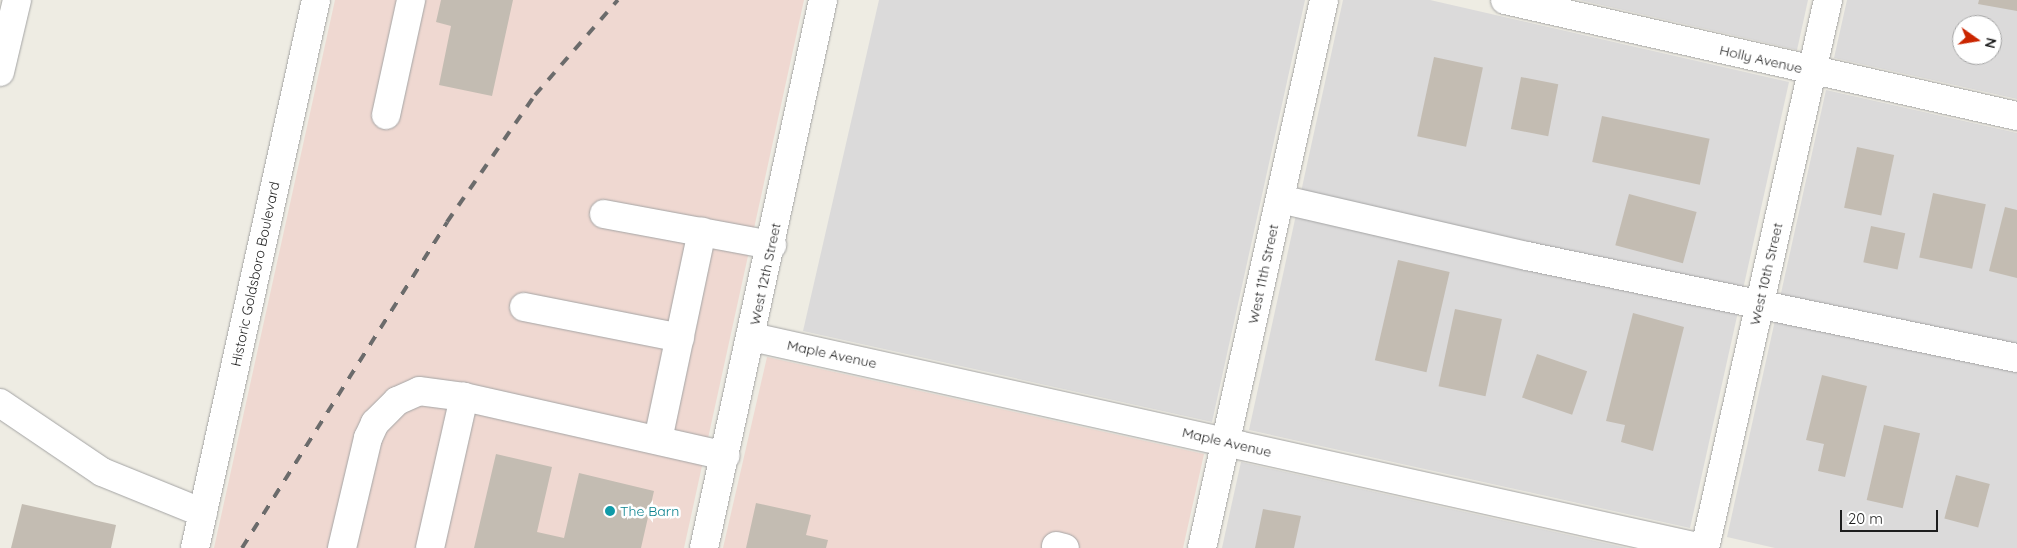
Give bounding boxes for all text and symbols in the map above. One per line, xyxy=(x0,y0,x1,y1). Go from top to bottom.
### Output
north arrow xyxy=(1952,15,2002,65)
text: N xyxy=(1981,36,2001,50)
street label: Holly Avenue xyxy=(1718,41,1804,77)
street label: Historic Goldsboro Boulevard xyxy=(227,180,283,368)
street label: West 12th Street xyxy=(746,221,784,327)
street label: West 10th Street xyxy=(1746,221,1786,327)
street label: West 11th Street xyxy=(1244,223,1282,325)
street label: Maple Avenue xyxy=(786,336,878,372)
street label: Maple Avenue xyxy=(1181,424,1273,460)
scale bar xyxy=(1842,500,1940,532)
place label: The Barn xyxy=(620,503,679,519)
marker: The Barn xyxy=(604,505,616,517)
text: 20 m xyxy=(1848,509,1883,528)

